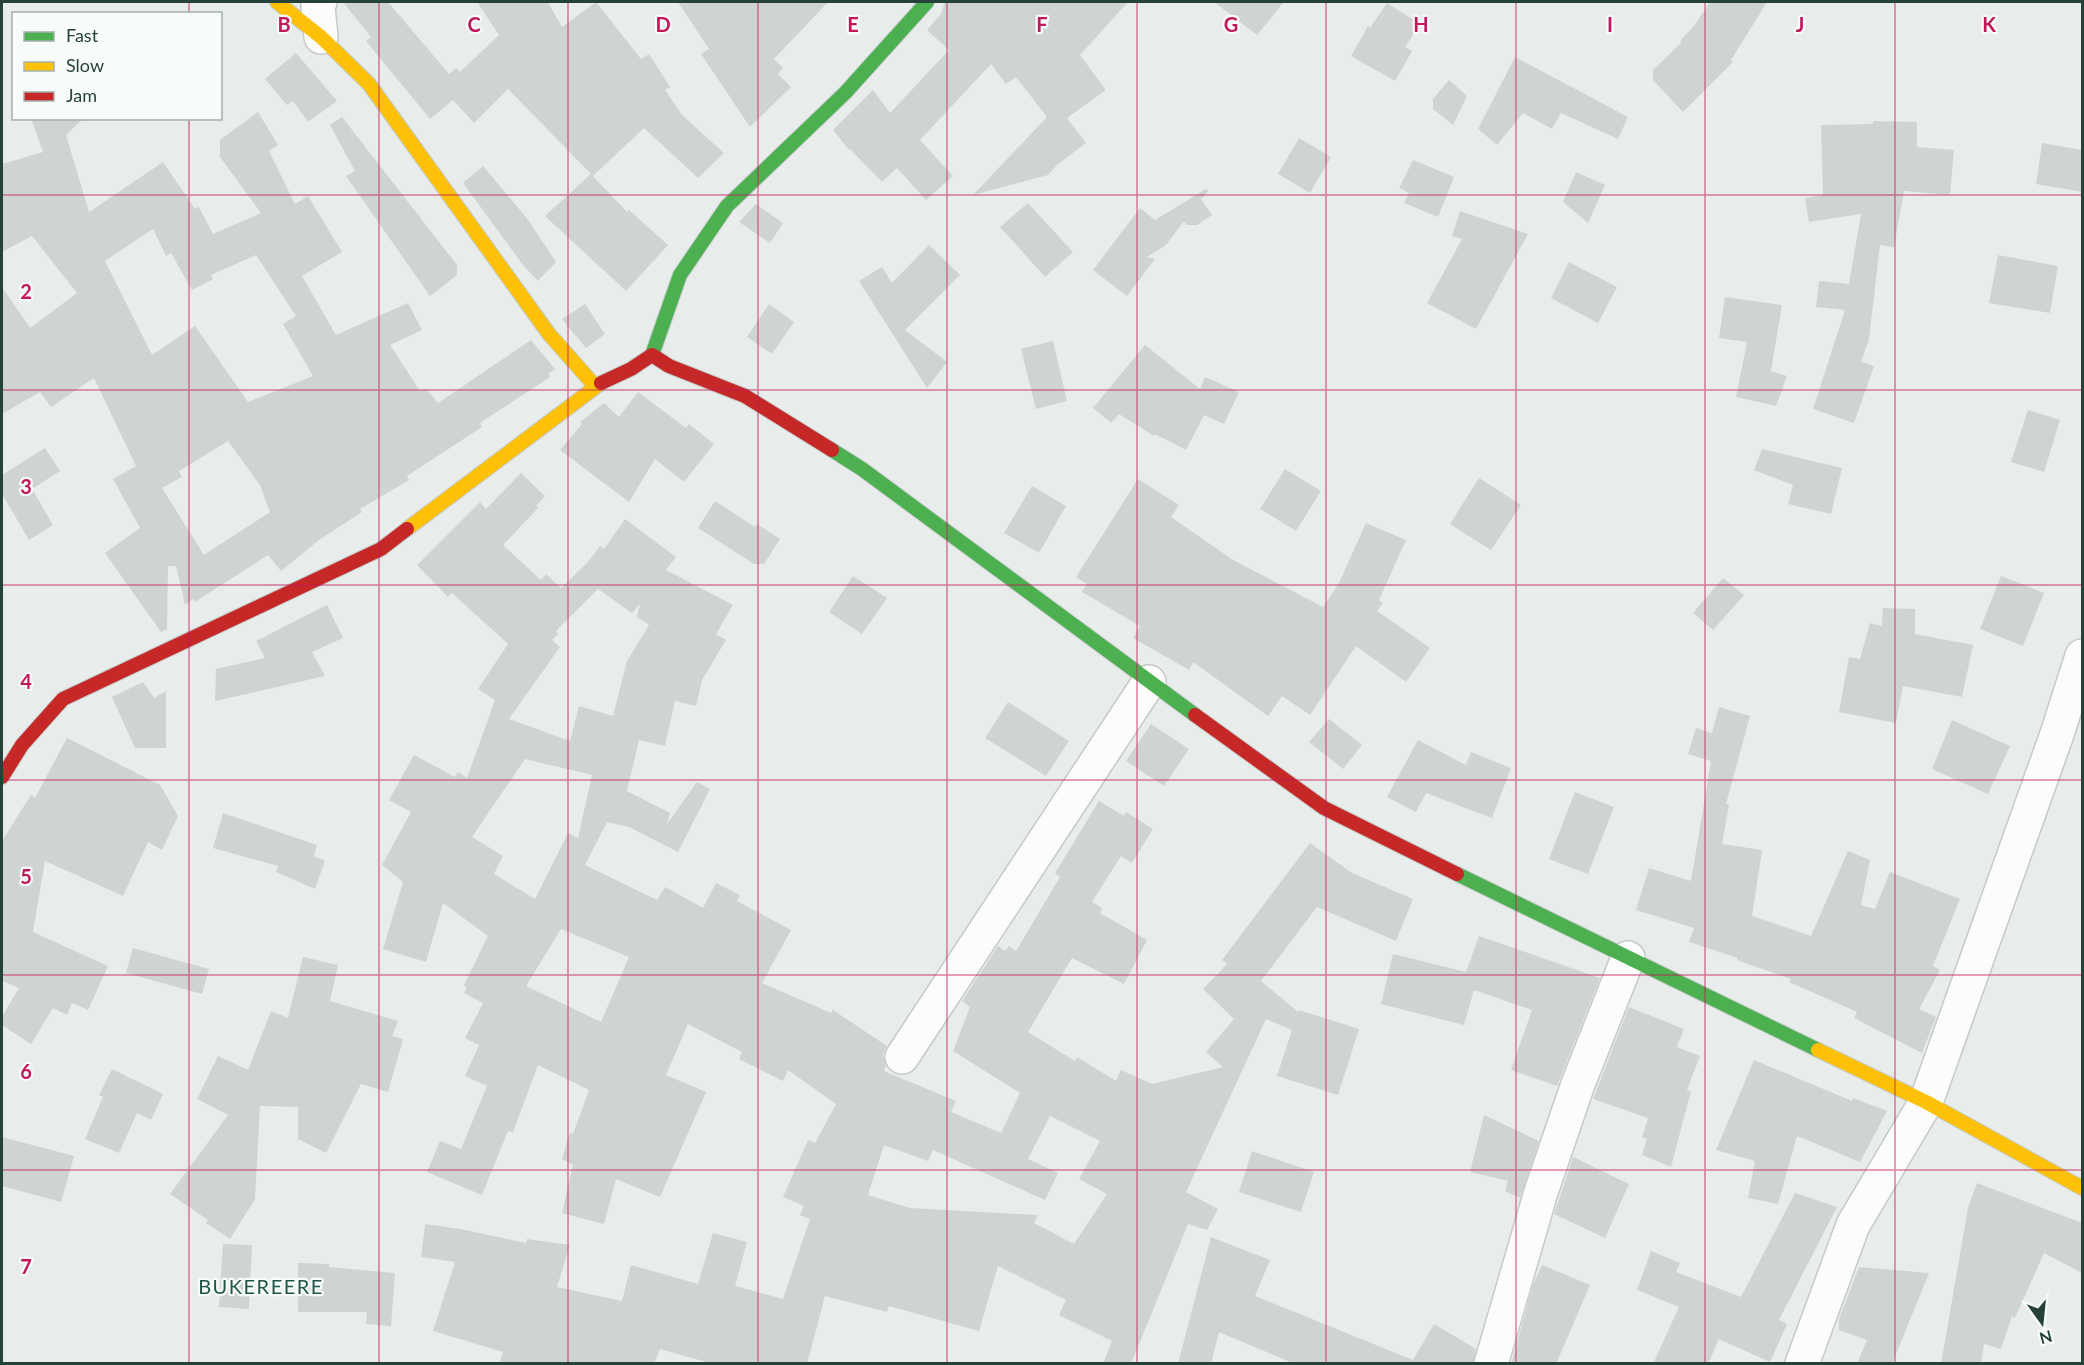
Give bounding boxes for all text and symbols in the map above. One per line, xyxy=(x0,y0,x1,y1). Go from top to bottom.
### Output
legend xyxy=(12,12,222,120)
text: B xyxy=(277,12,291,36)
text: C xyxy=(467,12,481,36)
text: D xyxy=(655,12,671,36)
text: E xyxy=(847,12,859,36)
text: F xyxy=(1036,12,1048,36)
text: G xyxy=(1224,12,1238,36)
text: H xyxy=(1413,12,1429,36)
text: I xyxy=(1607,12,1613,36)
text: J xyxy=(1796,12,1804,36)
text: K xyxy=(1982,12,1996,36)
text: Fast xyxy=(66,24,99,46)
text: Slow xyxy=(66,54,104,76)
text: Jam xyxy=(66,84,97,106)
text: 2 xyxy=(20,279,32,303)
text: 3 xyxy=(20,474,32,498)
text: 4 xyxy=(20,669,32,693)
text: 5 xyxy=(20,864,32,888)
text: 6 xyxy=(20,1059,32,1083)
text: 7 xyxy=(20,1254,32,1278)
district label: BUKEREERE xyxy=(198,1274,324,1298)
north arrow xyxy=(2012,1293,2072,1353)
text: N xyxy=(2038,1327,2054,1349)

